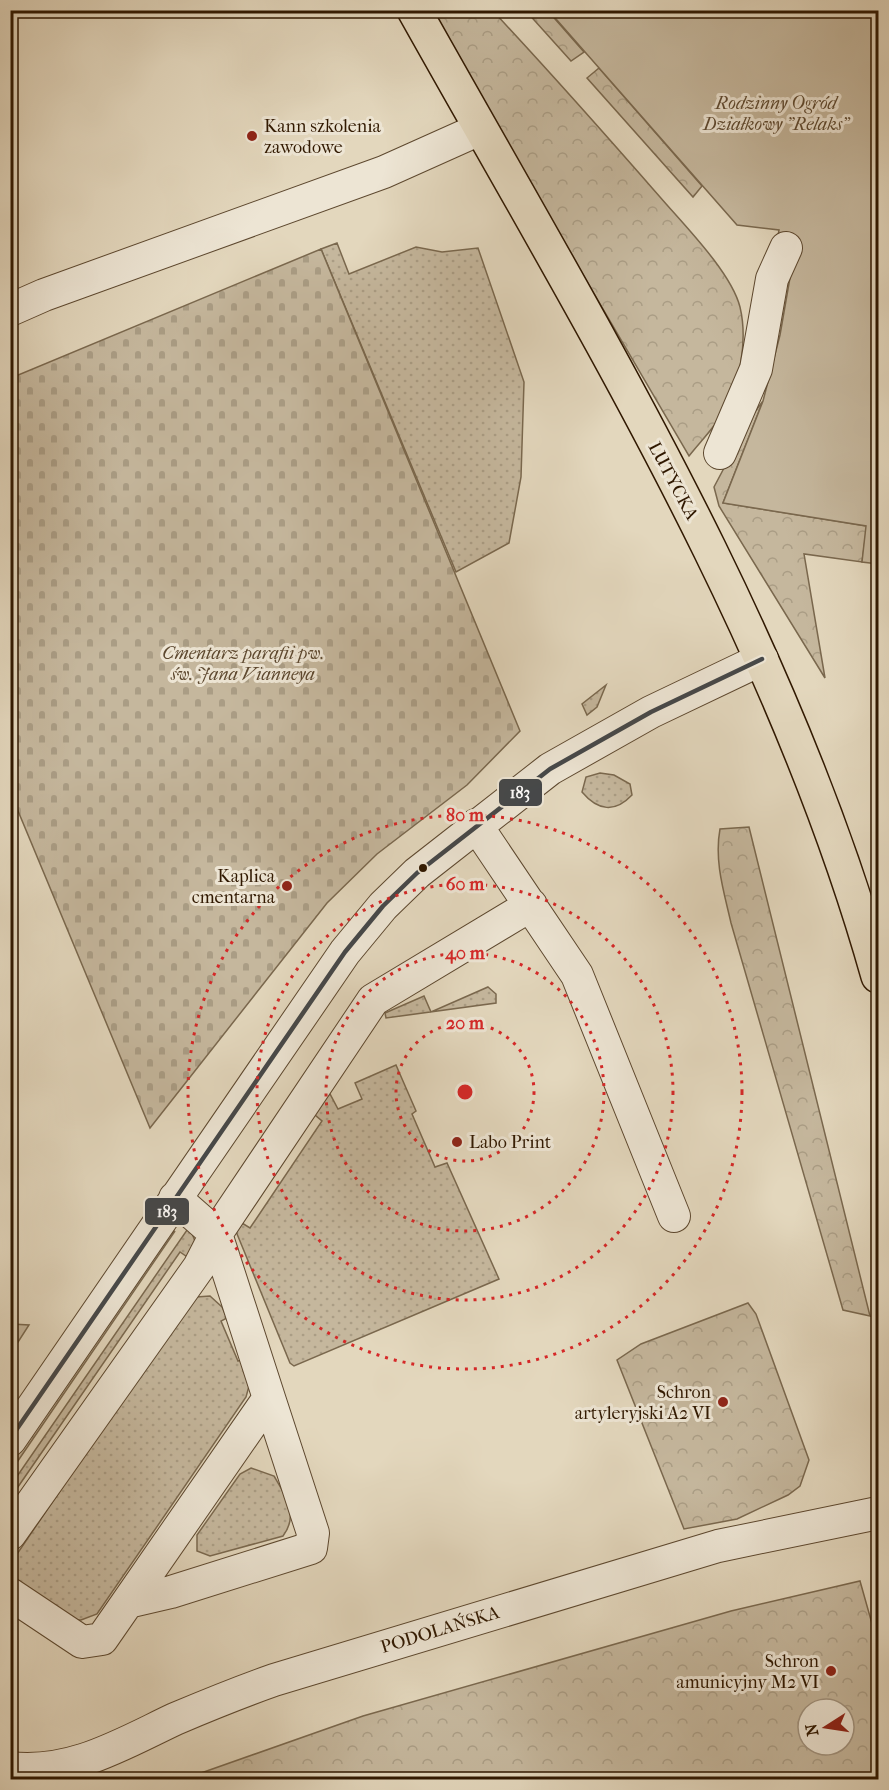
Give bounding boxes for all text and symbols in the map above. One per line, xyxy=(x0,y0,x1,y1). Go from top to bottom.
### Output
park label: Rodzinny Ogród Działkowy "Relaks" xyxy=(702,93,851,135)
place label: Kann szkolenia zawodowe xyxy=(264,116,381,158)
marker: Kann szkolenia zawodowe xyxy=(245,129,259,143)
street label: LUTYCKA xyxy=(644,438,702,524)
park label: Cmentarz parafii pw. św. Jana Vianneya xyxy=(162,643,324,685)
line badge: 183 xyxy=(498,778,543,807)
text: 183 xyxy=(510,783,530,803)
text: 80 m xyxy=(446,805,485,826)
unlabelled marker xyxy=(417,862,429,874)
place label: Kaplica cmentarna xyxy=(192,866,276,908)
text: 60 m xyxy=(446,874,485,895)
marker: Kaplica cmentarna xyxy=(280,879,294,893)
text: 40 m xyxy=(444,943,486,964)
text: 20 m xyxy=(446,1013,485,1034)
centre of rings xyxy=(455,1082,475,1102)
place label: Labo Print xyxy=(469,1132,552,1153)
marker: Labo Print xyxy=(450,1135,464,1149)
line badge: 183 xyxy=(144,1197,190,1226)
text: 183 xyxy=(157,1202,177,1222)
place label: Schron artyleryjski A2 VI xyxy=(575,1382,712,1424)
marker: Schron artyleryjski A2 VI xyxy=(716,1395,730,1409)
street label: PODOLAŃSKA xyxy=(378,1601,502,1658)
place label: Schron amunicyjny M2 VI xyxy=(676,1651,820,1693)
marker: Schron amunicyjny M2 VI xyxy=(824,1664,838,1678)
north arrow xyxy=(796,1697,856,1757)
text: N xyxy=(801,1721,822,1738)

